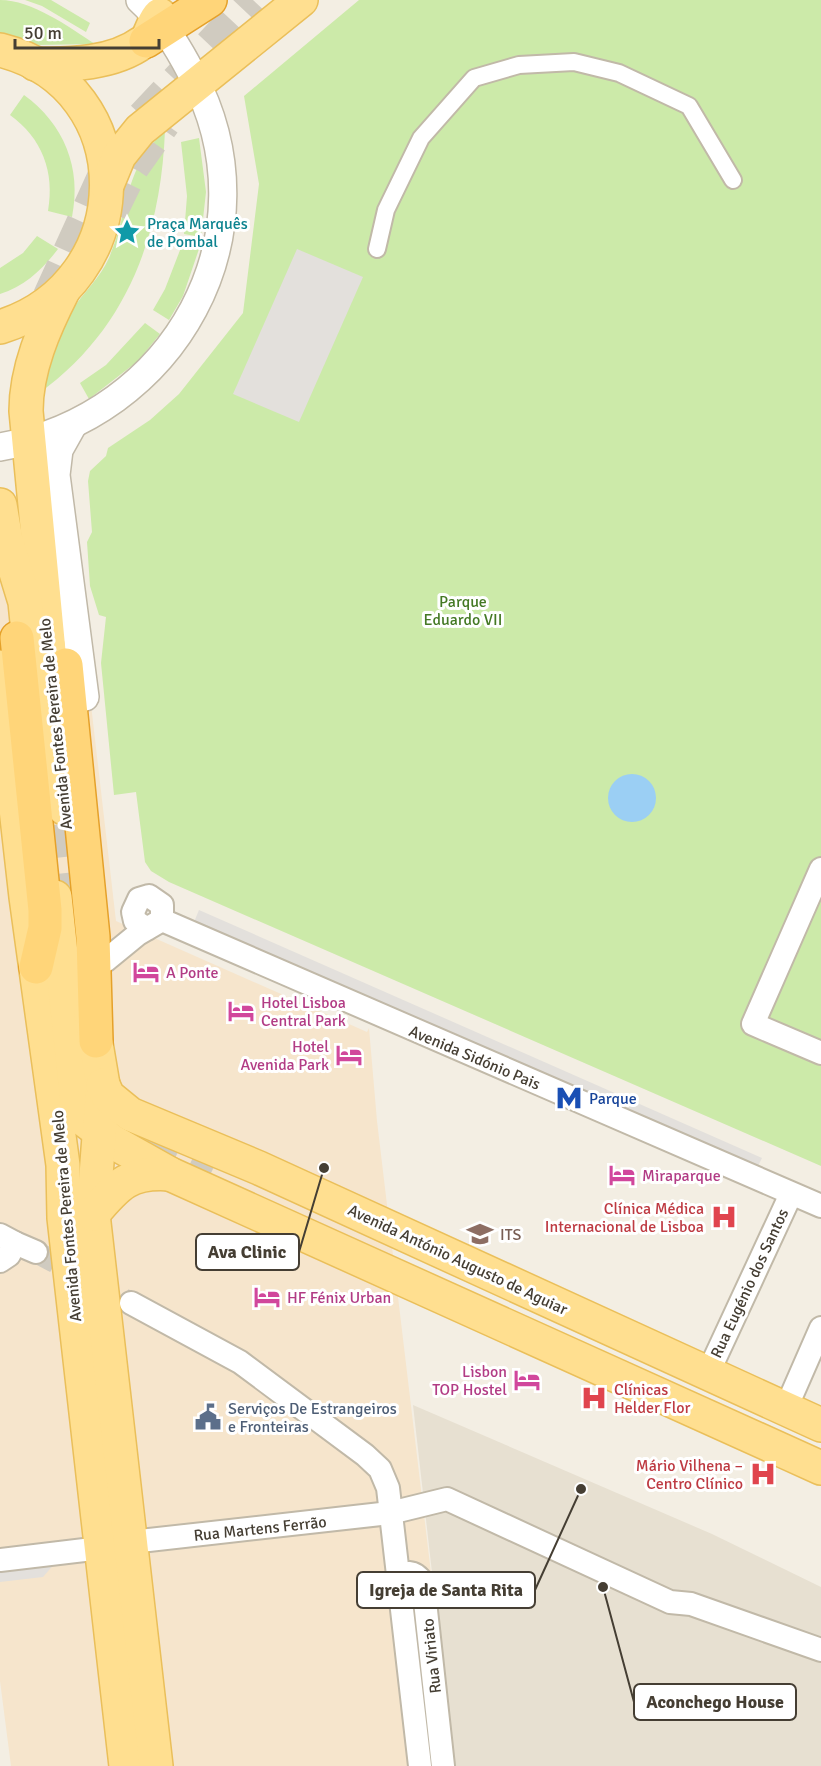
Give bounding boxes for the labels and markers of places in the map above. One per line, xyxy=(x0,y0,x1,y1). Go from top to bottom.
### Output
place label: Praça Marquês de Pombal xyxy=(147,214,248,252)
place icon: Praça Marquês de Pombal xyxy=(112,217,142,247)
hotel icon: A Ponte xyxy=(131,957,161,987)
place label: A Ponte xyxy=(166,963,218,983)
place label: Hotel Lisboa Central Park xyxy=(261,993,346,1031)
hotel icon: Hotel Lisboa Central Park xyxy=(226,996,256,1026)
place label: Hotel Avenida Park xyxy=(240,1037,329,1075)
hotel icon: Hotel Avenida Park xyxy=(334,1040,364,1070)
metro station icon: Parque xyxy=(554,1083,584,1113)
place label: Parque xyxy=(589,1089,637,1109)
hotel icon: Miraparque xyxy=(607,1160,637,1190)
place label: Miraparque xyxy=(642,1166,721,1186)
place label: Clínica Médica Internacional de Lisboa xyxy=(545,1199,704,1237)
hospital icon: Clínica Médica Internacional de Lisboa xyxy=(709,1202,739,1232)
school or university icon: ITS xyxy=(465,1219,495,1249)
place label: ITS xyxy=(500,1225,522,1245)
callout: Ava Clinic xyxy=(196,1234,299,1270)
hotel icon: HF Fénix Urban xyxy=(252,1282,282,1312)
place label: HF Fénix Urban xyxy=(287,1288,391,1308)
place label: Lisbon TOP Hostel xyxy=(432,1362,507,1400)
hotel icon: Lisbon TOP Hostel xyxy=(512,1365,542,1395)
place label: Clínicas Helder Flor xyxy=(614,1380,690,1418)
hospital icon: Clínicas Helder Flor xyxy=(579,1383,609,1413)
place label: Serviços De Estrangeiros e Fronteiras xyxy=(228,1399,397,1437)
public building icon: Serviços De Estrangeiros e Fronteiras xyxy=(193,1402,223,1432)
place label: Mário Vilhena – Centro Clínico xyxy=(636,1456,743,1494)
hospital icon: Mário Vilhena – Centro Clínico xyxy=(748,1459,778,1489)
callout: Igreja de Santa Rita xyxy=(357,1572,535,1608)
callout: Aconchego House xyxy=(634,1684,796,1720)

